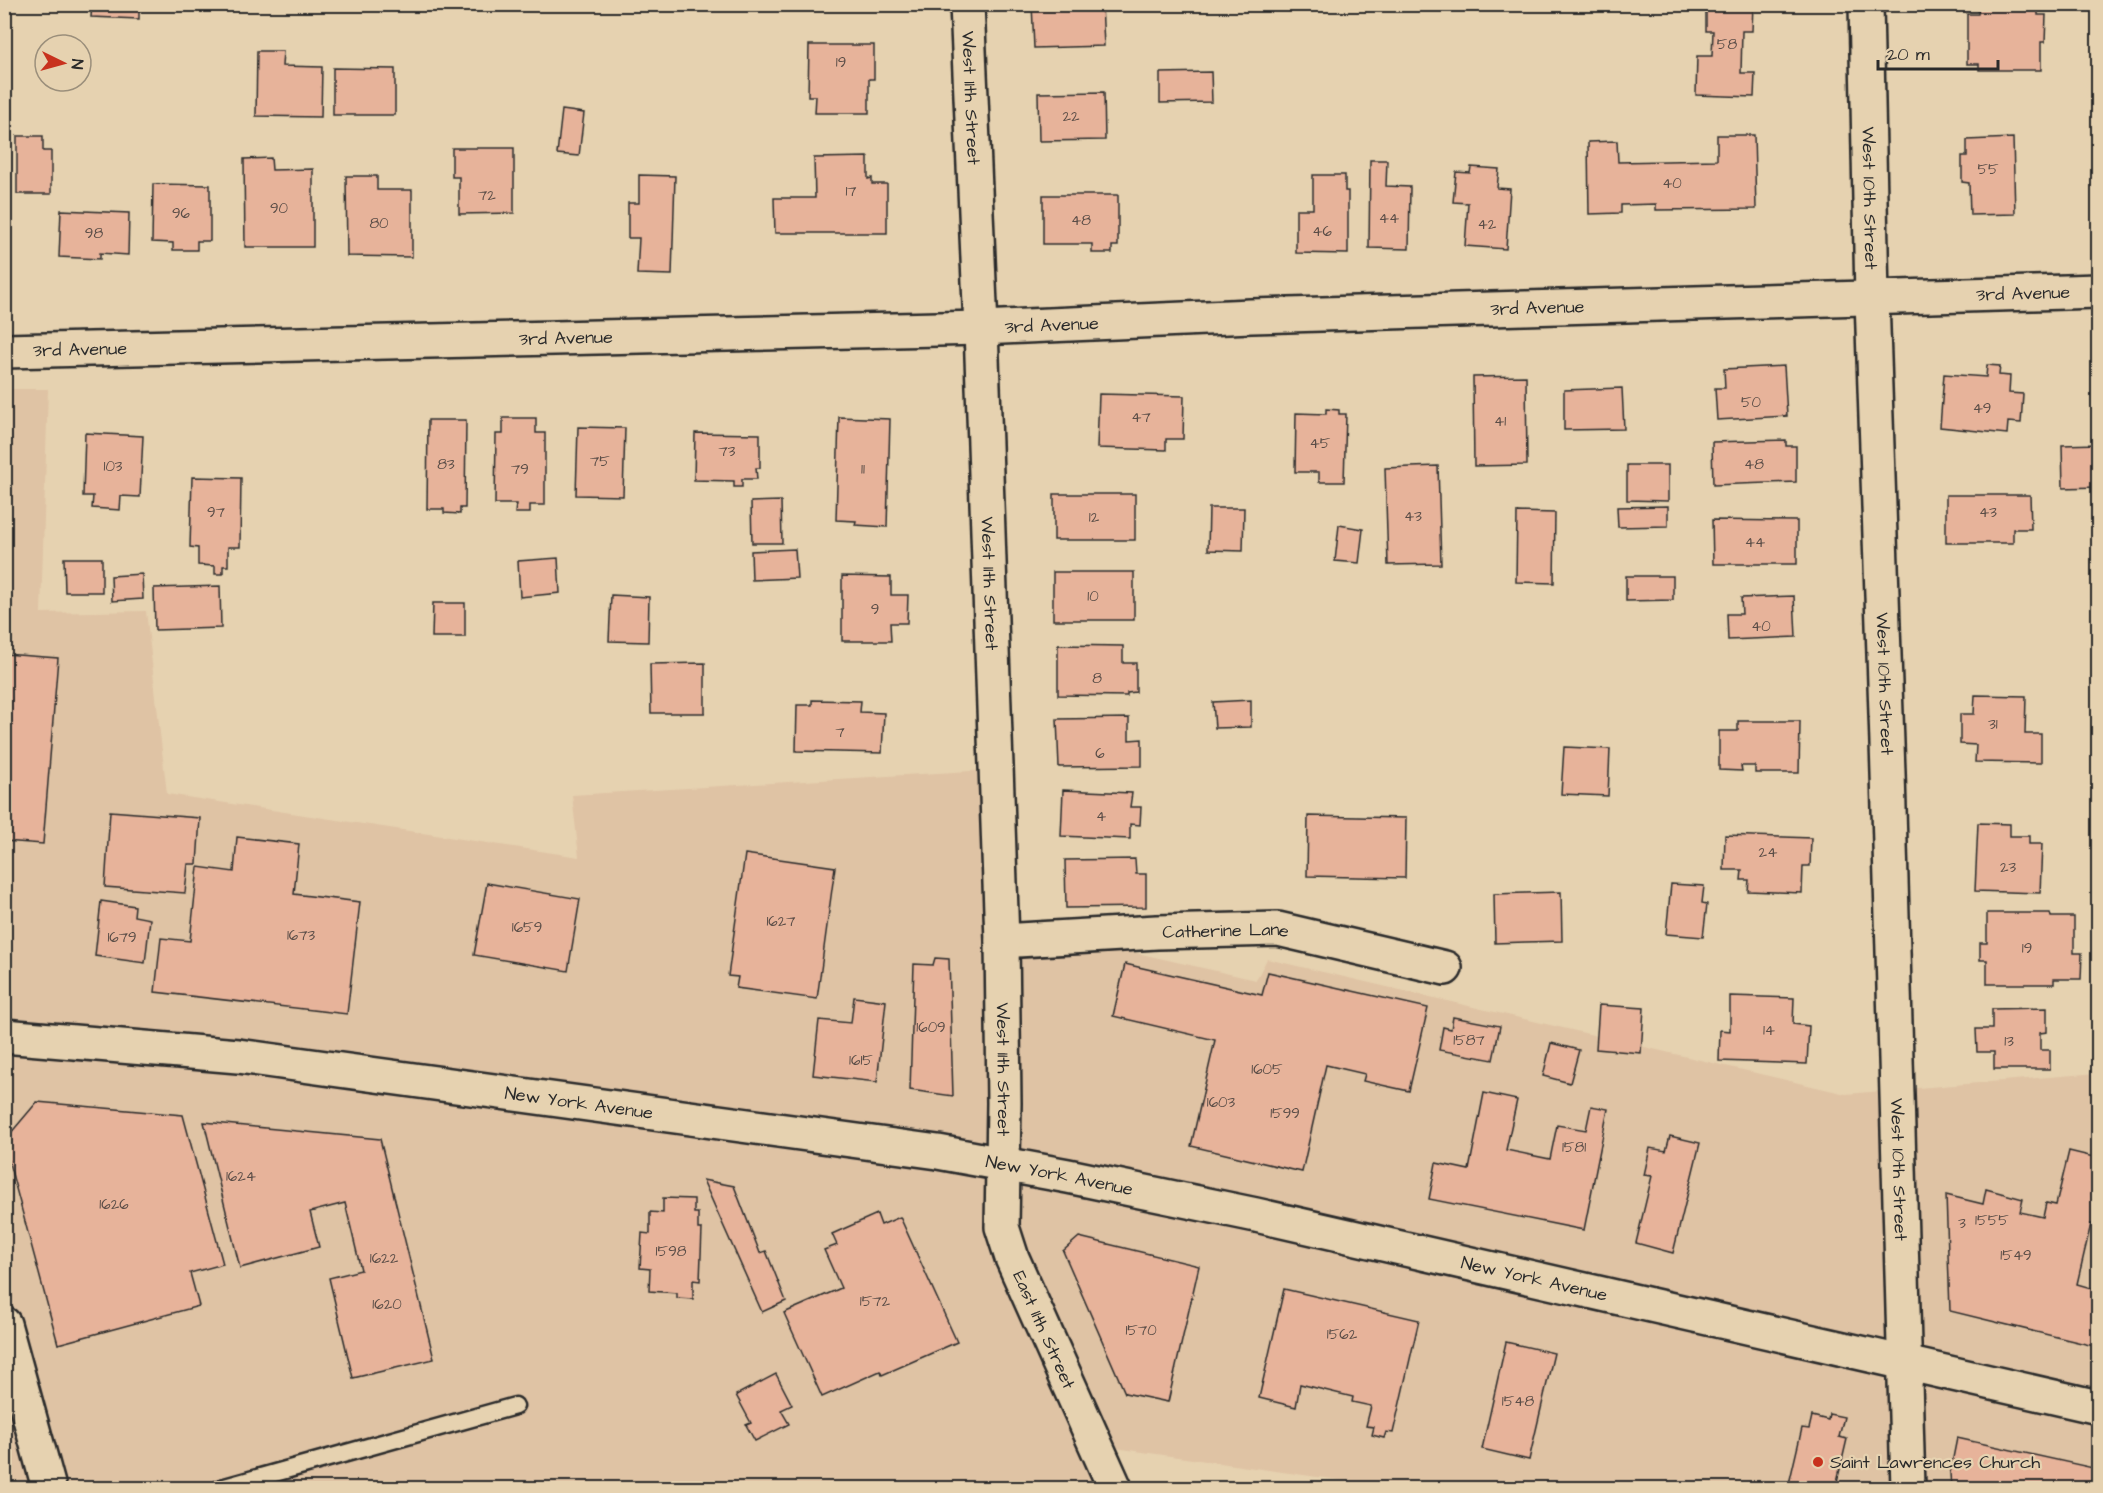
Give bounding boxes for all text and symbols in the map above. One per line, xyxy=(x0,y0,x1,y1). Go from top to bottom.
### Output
street label: West 11th Street xyxy=(955,31,986,166)
north arrow xyxy=(33,33,93,93)
scale bar xyxy=(1878,33,1998,71)
house number: 58 xyxy=(1717,34,1737,55)
text: 20 m xyxy=(1887,42,1930,67)
house number: 19 xyxy=(836,52,846,73)
text: N xyxy=(66,58,88,70)
house number: 22 xyxy=(1062,106,1080,127)
street label: West 10th Street xyxy=(1855,126,1883,270)
house number: 55 xyxy=(1977,159,1999,180)
house number: 40 xyxy=(1662,173,1682,194)
house number: 17 xyxy=(845,181,857,202)
house number: 72 xyxy=(478,185,496,206)
house number: 90 xyxy=(270,198,289,219)
house number: 96 xyxy=(172,203,191,224)
house number: 44 xyxy=(1379,208,1399,229)
house number: 48 xyxy=(1071,210,1091,231)
house number: 80 xyxy=(369,213,389,234)
house number: 42 xyxy=(1478,214,1497,235)
house number: 46 xyxy=(1312,221,1332,242)
house number: 98 xyxy=(85,223,103,244)
street label: 3rd Avenue xyxy=(1976,280,2071,308)
street label: 3rd Avenue xyxy=(1490,294,1585,322)
street label: 3rd Avenue xyxy=(1004,311,1099,340)
street label: 3rd Avenue xyxy=(519,325,613,352)
street label: 3rd Avenue xyxy=(33,336,128,363)
house number: 50 xyxy=(1741,392,1762,413)
house number: 49 xyxy=(1973,398,1991,419)
house number: 47 xyxy=(1131,407,1151,428)
house number: 41 xyxy=(1494,411,1506,432)
house number: 45 xyxy=(1310,433,1331,454)
house number: 73 xyxy=(719,441,736,462)
house number: 75 xyxy=(590,451,610,472)
house number: 83 xyxy=(437,454,455,475)
house number: 48 xyxy=(1744,454,1764,475)
house number: 103 xyxy=(103,456,123,477)
house number: 79 xyxy=(511,459,529,480)
house number: 11 xyxy=(861,459,865,480)
house number: 97 xyxy=(207,502,225,523)
house number: 43 xyxy=(1979,502,1997,523)
house number: 43 xyxy=(1404,506,1422,527)
house number: 12 xyxy=(1089,507,1100,528)
street label: West 11th Street xyxy=(974,516,1004,652)
house number: 44 xyxy=(1745,532,1765,553)
house number: 10 xyxy=(1087,586,1099,607)
house number: 9 xyxy=(871,599,879,620)
street label: West 10th Street xyxy=(1870,612,1899,756)
house number: 40 xyxy=(1751,616,1771,637)
house number: 8 xyxy=(1092,668,1102,689)
house number: 31 xyxy=(1988,714,1998,735)
house number: 7 xyxy=(835,722,845,743)
house number: 6 xyxy=(1095,743,1105,764)
house number: 4 xyxy=(1096,806,1106,827)
house number: 24 xyxy=(1759,842,1777,863)
house number: 23 xyxy=(2000,857,2016,878)
house number: 1627 xyxy=(766,911,796,932)
house number: 1659 xyxy=(512,917,542,938)
street label: Catherine Lane xyxy=(1162,917,1292,945)
house number: 1673 xyxy=(287,925,315,946)
house number: 1679 xyxy=(107,927,137,948)
house number: 19 xyxy=(2022,938,2032,959)
street label: West 11th Street xyxy=(990,1002,1016,1137)
house number: 1609 xyxy=(916,1017,946,1038)
house number: 14 xyxy=(1763,1020,1775,1041)
house number: 1587 xyxy=(1453,1030,1485,1051)
house number: 13 xyxy=(2004,1031,2014,1052)
house number: 1615 xyxy=(849,1050,873,1071)
house number: 1605 xyxy=(1251,1059,1283,1080)
street label: New York Avenue xyxy=(503,1081,655,1126)
house number: 1603 xyxy=(1207,1092,1236,1113)
street label: West 10th Street xyxy=(1884,1098,1913,1242)
house number: 1599 xyxy=(1270,1103,1300,1124)
house number: 1581 xyxy=(1562,1137,1586,1158)
street label: New York Avenue xyxy=(984,1149,1135,1202)
house number: 1624 xyxy=(226,1166,256,1187)
house number: 1626 xyxy=(99,1194,129,1215)
house number: 1555 xyxy=(1975,1210,2009,1231)
house number: 3 xyxy=(1958,1213,1966,1234)
house number: 1598 xyxy=(656,1241,687,1262)
house number: 1549 xyxy=(2000,1245,2032,1266)
house number: 1622 xyxy=(370,1248,399,1269)
street label: New York Avenue xyxy=(1459,1250,1610,1308)
street label: East 11th Street xyxy=(1006,1267,1081,1394)
house number: 1572 xyxy=(860,1291,891,1312)
house number: 1620 xyxy=(372,1294,402,1315)
house number: 1570 xyxy=(1125,1320,1157,1341)
house number: 1562 xyxy=(1327,1324,1358,1345)
house number: 1548 xyxy=(1502,1391,1535,1412)
place label: Saint Lawrences Church xyxy=(1830,1450,2040,1475)
marker: Saint Lawrences Church xyxy=(1811,1455,1825,1469)

